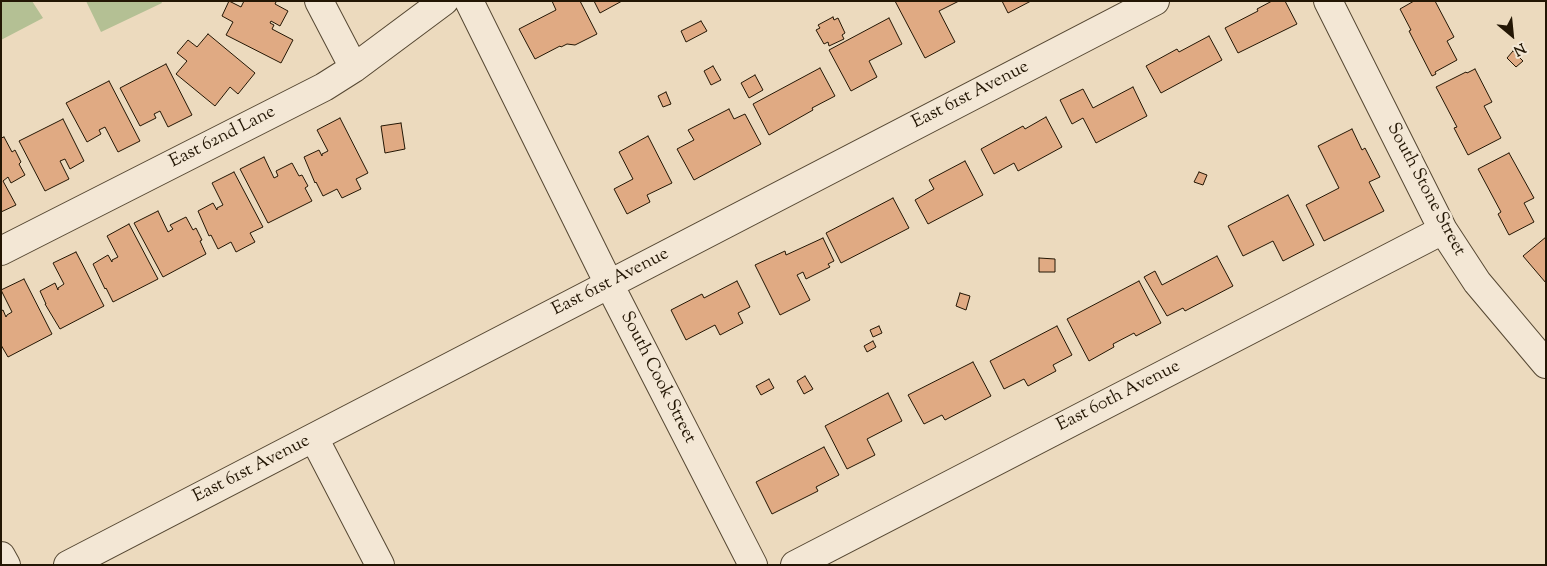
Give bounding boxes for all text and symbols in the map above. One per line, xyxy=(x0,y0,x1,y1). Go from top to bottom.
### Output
north arrow xyxy=(1487,10,1537,60)
text: N xyxy=(1509,37,1529,60)
street label: East 61st Avenue xyxy=(909,57,1033,135)
street label: East 62nd Lane xyxy=(166,102,280,174)
street label: South Stone Street xyxy=(1381,120,1469,260)
street label: East 61st Avenue xyxy=(549,244,673,322)
street label: South Cook Street xyxy=(614,308,700,448)
street label: East 60th Avenue xyxy=(1054,357,1184,437)
street label: East 61st Avenue xyxy=(190,431,314,509)

